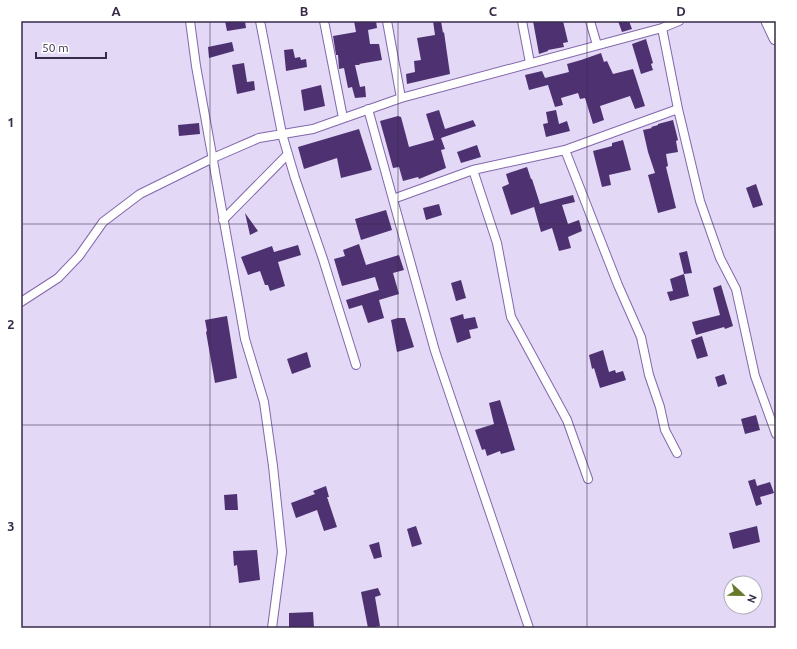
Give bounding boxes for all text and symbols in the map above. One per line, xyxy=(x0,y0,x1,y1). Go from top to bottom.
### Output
text: A xyxy=(111,4,121,18)
text: B xyxy=(300,4,309,18)
text: C xyxy=(489,4,498,18)
text: D xyxy=(676,4,686,18)
scale bar xyxy=(36,34,106,60)
text: 50 m xyxy=(42,41,69,54)
text: 1 xyxy=(7,115,15,129)
text: 2 xyxy=(7,317,15,331)
text: 3 xyxy=(7,519,15,533)
north arrow xyxy=(723,575,763,615)
text: N xyxy=(745,593,759,605)

